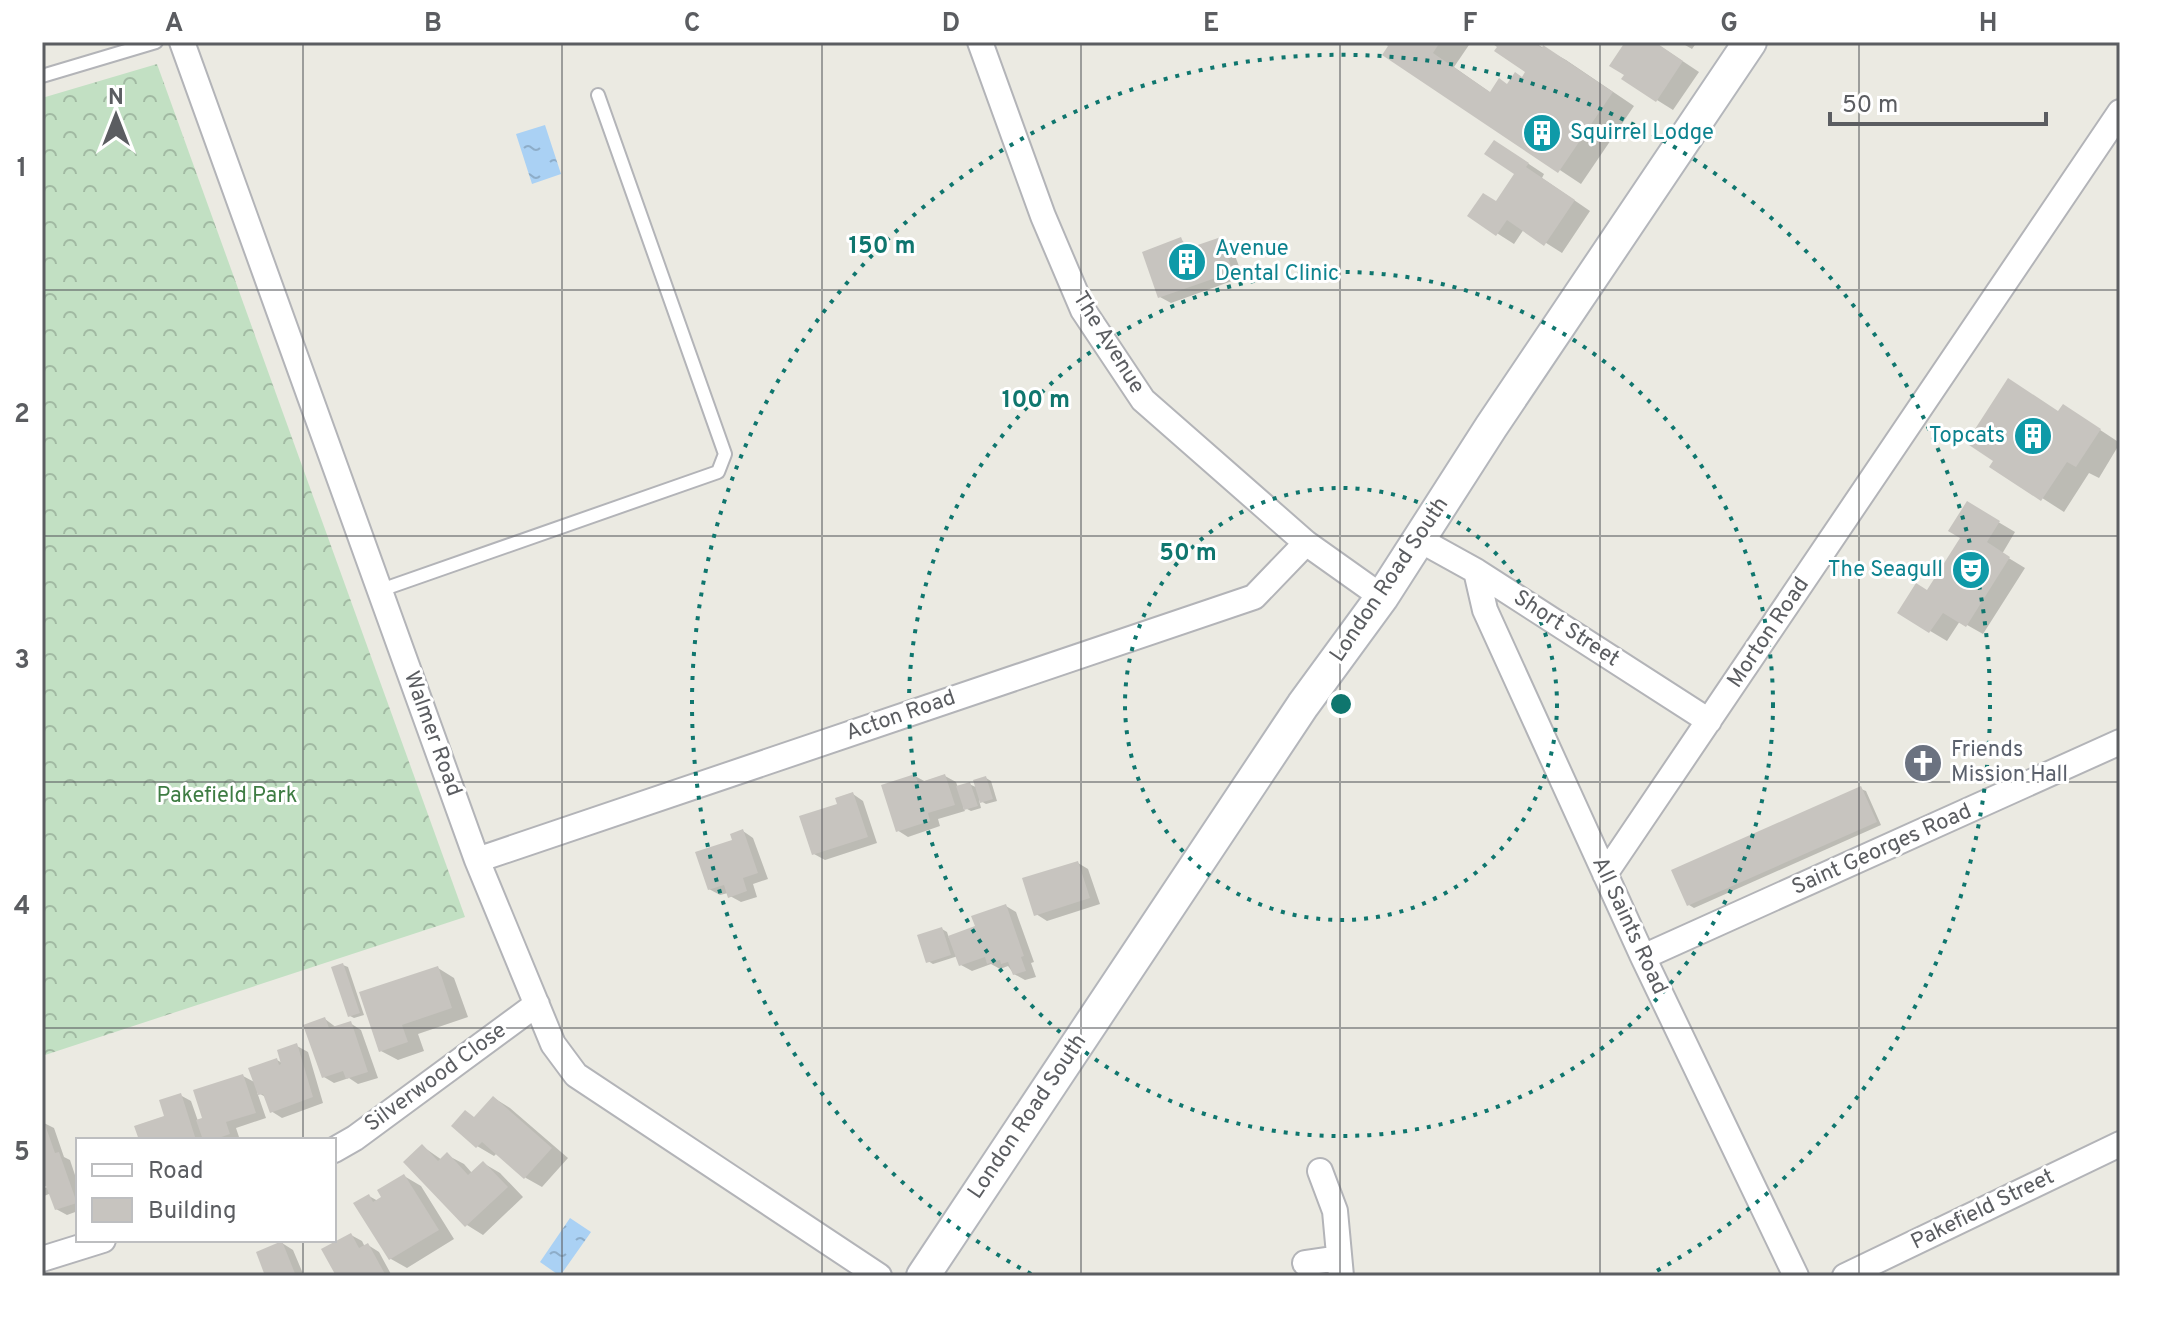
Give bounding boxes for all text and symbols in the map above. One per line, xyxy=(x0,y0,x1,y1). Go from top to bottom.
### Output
text: A xyxy=(165,8,183,41)
text: B xyxy=(424,8,442,41)
text: C xyxy=(684,8,700,41)
text: D xyxy=(942,8,960,41)
text: E xyxy=(1203,8,1219,41)
text: F xyxy=(1463,8,1478,41)
text: G xyxy=(1720,8,1738,41)
text: H xyxy=(1979,8,1997,41)
north arrow xyxy=(76,76,156,156)
scale bar xyxy=(1830,76,2046,126)
text: N xyxy=(108,85,124,112)
text: 50 m xyxy=(1842,91,1898,121)
building icon: Squirrel Lodge xyxy=(1521,112,1563,154)
place label: Squirrel Lodge xyxy=(1570,120,1714,147)
text: 1 xyxy=(17,153,27,186)
text: 150 m xyxy=(848,232,916,262)
place label: Avenue Dental Clinic xyxy=(1215,236,1339,288)
building icon: Avenue Dental Clinic xyxy=(1166,241,1208,283)
street label: The Avenue xyxy=(1066,287,1150,399)
text: 100 m xyxy=(1002,386,1070,416)
text: 2 xyxy=(14,399,30,432)
building icon: Topcats xyxy=(2012,415,2054,457)
place label: Topcats xyxy=(1929,423,2005,450)
street label: London Road South xyxy=(1325,492,1455,668)
text: 50 m xyxy=(1159,539,1217,569)
theatre icon: The Seagull xyxy=(1950,549,1992,591)
place label: The Seagull xyxy=(1828,557,1943,584)
street label: Morton Road xyxy=(1722,573,1816,693)
street label: Short Street xyxy=(1508,585,1624,673)
text: 3 xyxy=(14,645,30,678)
street label: Walmer Road xyxy=(397,668,467,800)
street label: Acton Road xyxy=(843,685,959,747)
centre of rings xyxy=(1327,690,1355,718)
place label: Friends Mission Hall xyxy=(1951,737,2068,789)
church icon: Friends Mission Hall xyxy=(1902,742,1944,784)
park label: Pakefield Park xyxy=(157,783,297,810)
street label: Saint Georges Road xyxy=(1788,798,1976,902)
street label: All Saints Road xyxy=(1585,853,1673,999)
text: 4 xyxy=(14,891,30,924)
street label: Silverwood Close xyxy=(360,1018,512,1138)
street label: London Road South xyxy=(963,1029,1093,1205)
text: 5 xyxy=(14,1137,30,1170)
legend xyxy=(76,1138,336,1242)
text: Road xyxy=(148,1157,204,1187)
street label: Pakefield Street xyxy=(1907,1164,2059,1256)
text: Building xyxy=(148,1197,237,1227)

